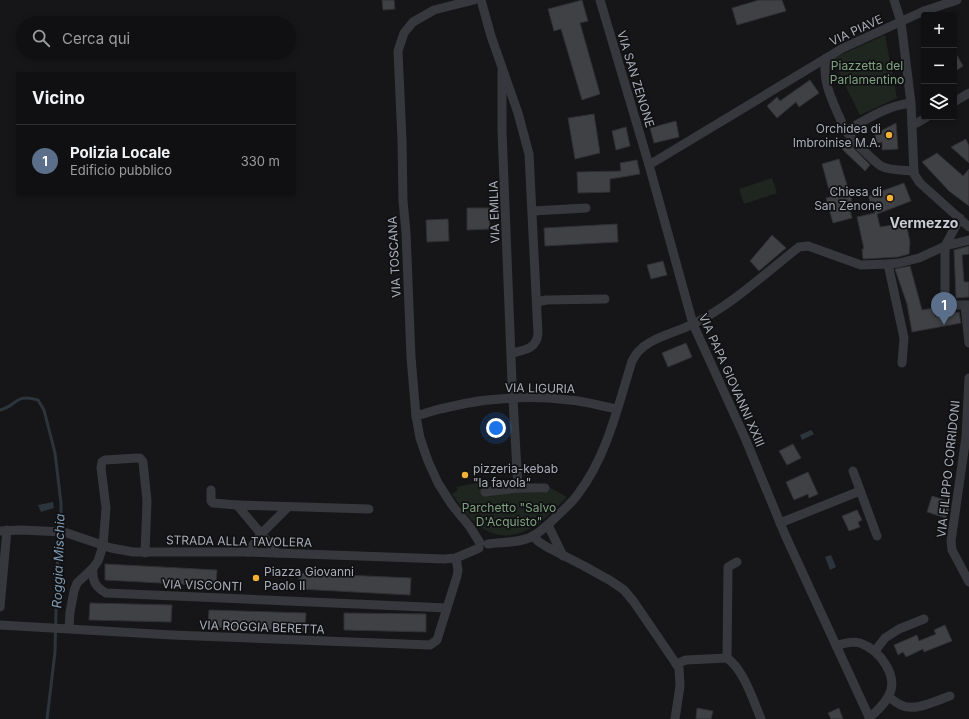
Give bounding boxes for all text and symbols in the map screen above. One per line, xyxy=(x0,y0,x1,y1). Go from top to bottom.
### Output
street label: VIA PIAVE xyxy=(827,11,885,49)
map controls xyxy=(921,12,957,120)
button: + xyxy=(921,12,957,48)
search box xyxy=(16,16,296,60)
icon: search xyxy=(30,27,52,49)
text: Cerca qui xyxy=(62,29,130,48)
street label: VIA SAN ZENONE xyxy=(614,29,658,129)
button: − xyxy=(921,48,957,84)
park label: Piazzetta del Parlamentino xyxy=(830,58,904,87)
button: layers xyxy=(921,84,957,120)
text: Vicino xyxy=(32,88,85,108)
place label: Orchidea di Imbroinise M.A. xyxy=(793,121,881,150)
marker: Orchidea di Imbroinise M.A. xyxy=(884,130,894,140)
text: Polizia Locale xyxy=(70,143,170,162)
text: 1 xyxy=(42,153,48,169)
text: 330 m xyxy=(241,153,280,169)
text: Edificio pubblico xyxy=(70,162,172,178)
street label: VIA EMILIA xyxy=(485,180,503,244)
place label: Chiesa di San Zenone xyxy=(814,184,882,213)
marker: Chiesa di San Zenone xyxy=(885,193,895,203)
district label: Vermezzo xyxy=(890,214,959,231)
street label: VIA TOSCANA xyxy=(384,216,404,298)
pin: 1 xyxy=(931,292,957,325)
street label: VIA PAPA GIOVANNI XXIII xyxy=(696,311,768,449)
street label: VIA LIGURIA xyxy=(505,380,575,396)
street label: VIA FILIPPO CORRIDONI xyxy=(933,400,963,538)
your location xyxy=(486,418,506,438)
place label: pizzeria-kebab "la favola" xyxy=(473,461,558,490)
marker: pizzeria-kebab "la favola" xyxy=(460,470,470,480)
park label: Parchetto "Salvo D'Acquisto" xyxy=(462,500,556,529)
water label: Roggia Mischia xyxy=(48,513,68,609)
street label: STRADA ALLA TAVOLERA xyxy=(166,532,312,550)
place label: Piazza Giovanni Paolo II xyxy=(264,564,354,593)
marker: Piazza Giovanni Paolo II xyxy=(251,573,261,583)
street label: VIA VISCONTI xyxy=(162,576,242,594)
street label: VIA ROGGIA BERETTA xyxy=(199,617,325,637)

